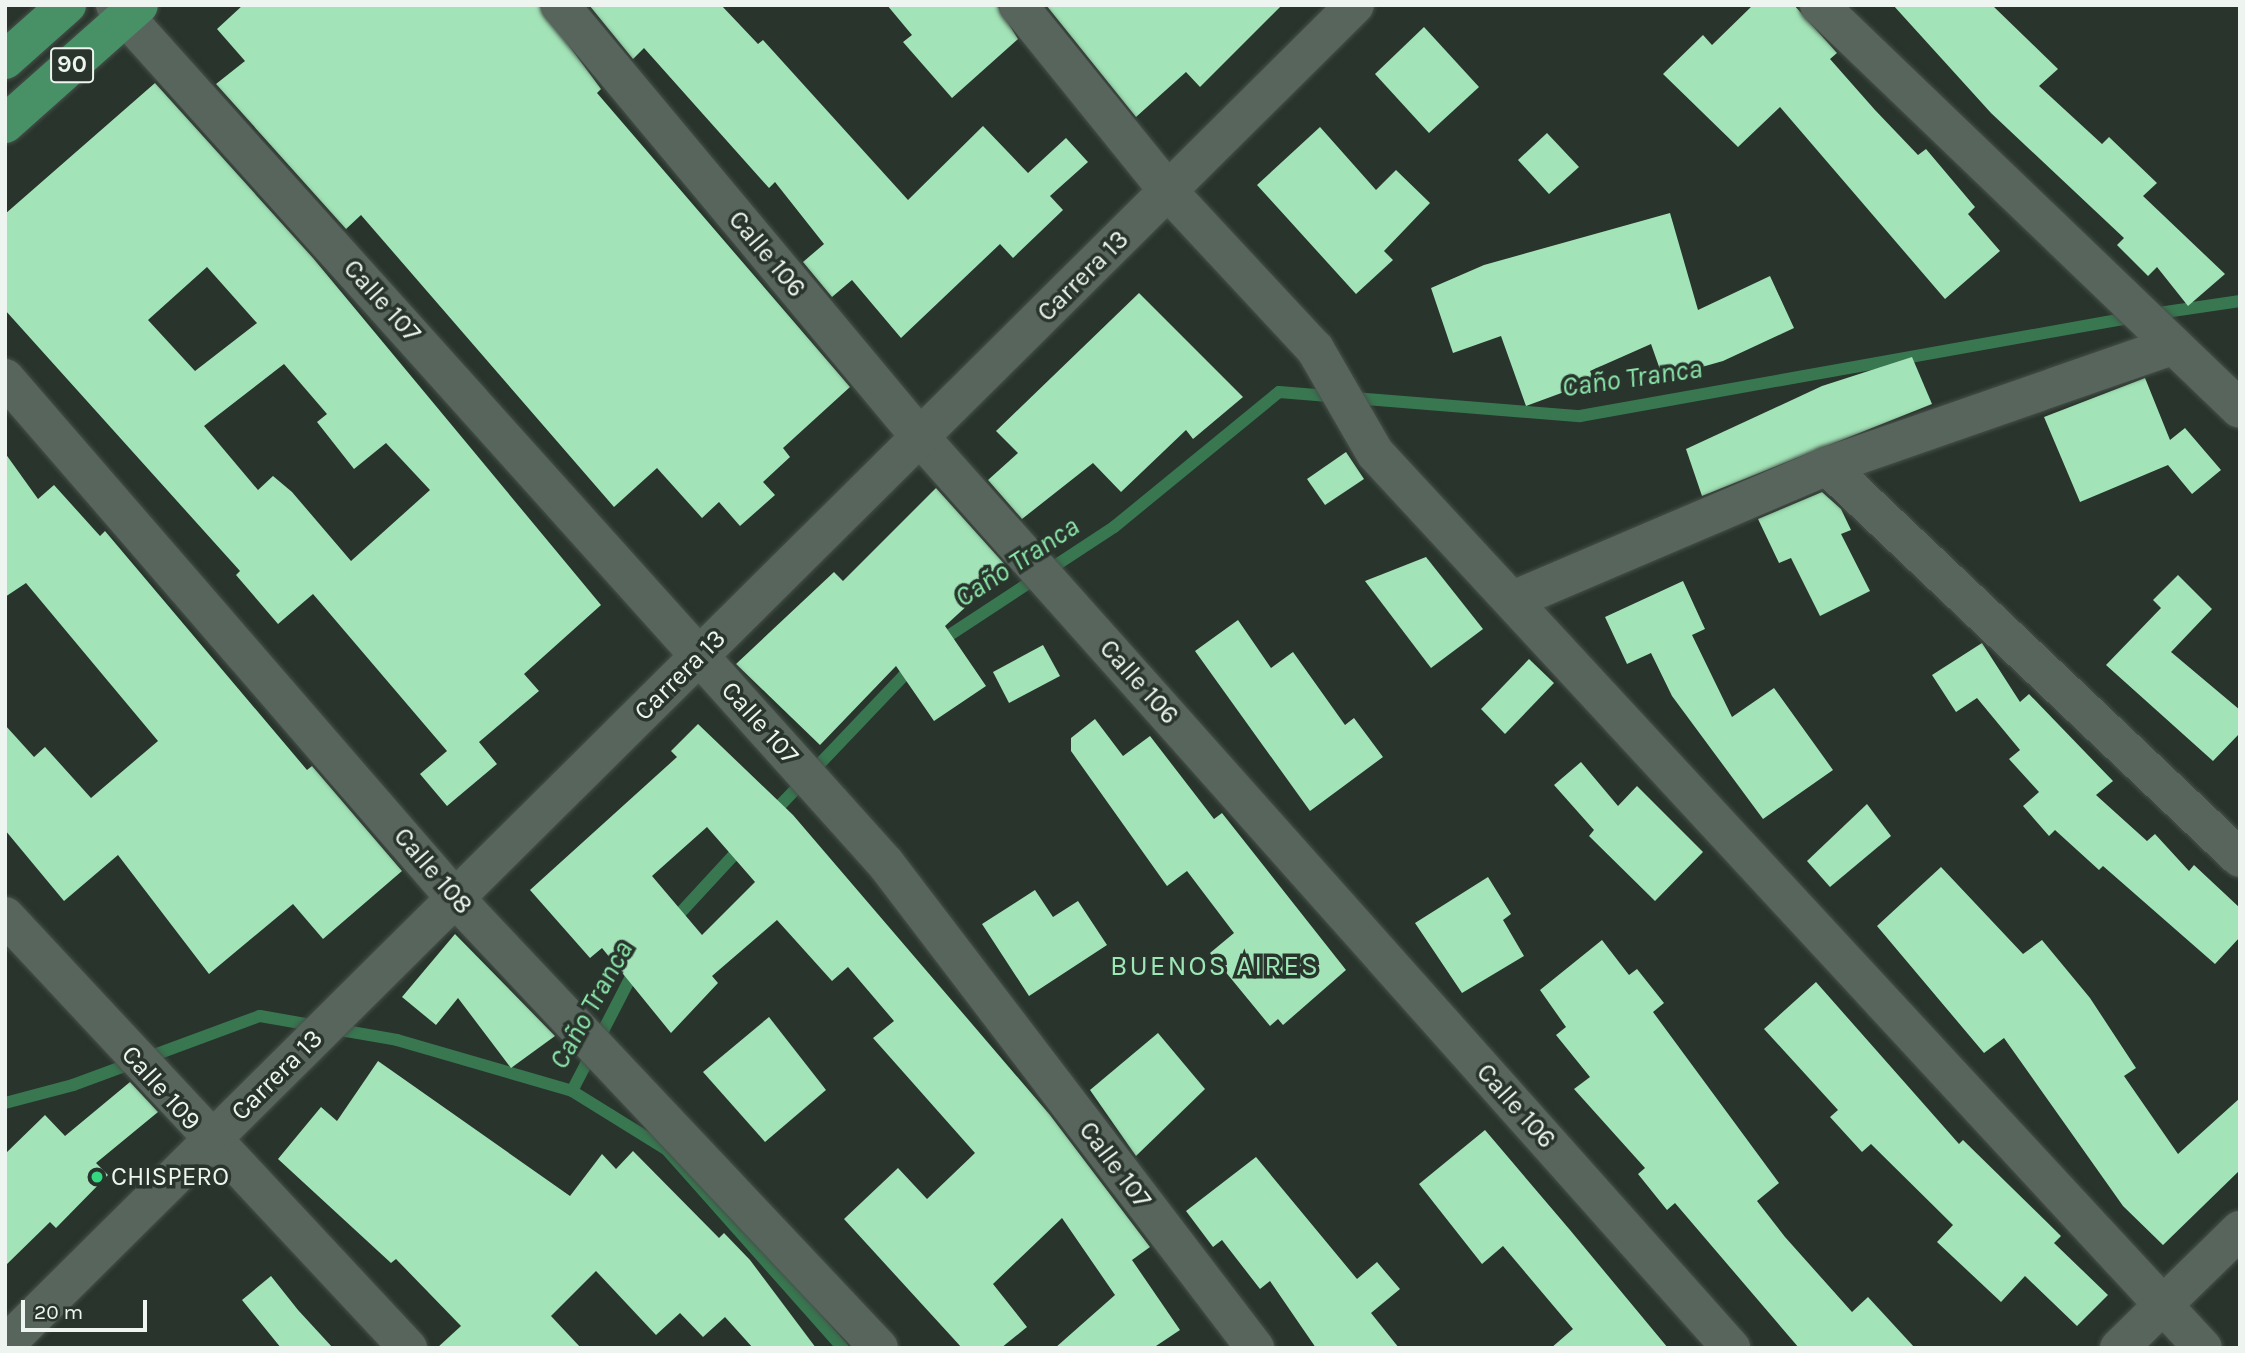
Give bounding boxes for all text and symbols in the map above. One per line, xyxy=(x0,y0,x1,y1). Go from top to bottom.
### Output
road number: 90 xyxy=(49,44,95,86)
street label: Calle 106 xyxy=(722,204,812,304)
street label: Carrera 13 xyxy=(1031,224,1135,328)
street label: Calle 107 xyxy=(337,253,427,349)
water label: Caño Tranca xyxy=(1560,352,1704,404)
water label: Caño Tranca xyxy=(949,509,1085,615)
street label: Carrera 13 xyxy=(628,623,732,727)
street label: Calle 106 xyxy=(1093,633,1185,731)
street label: Calle 107 xyxy=(715,675,805,771)
street label: Calle 108 xyxy=(387,821,479,921)
water label: Caño Tranca xyxy=(542,935,640,1075)
district label: BUENOS AIRES xyxy=(1112,949,1318,983)
street label: Carrera 13 xyxy=(225,1023,329,1127)
street label: Calle 109 xyxy=(115,1039,207,1137)
street label: Calle 106 xyxy=(1470,1057,1562,1155)
street label: Calle 107 xyxy=(1072,1115,1158,1215)
place label: CHISPERO xyxy=(111,1161,229,1193)
marker: CHISPERO xyxy=(89,1169,105,1185)
scale bar xyxy=(24,1286,150,1330)
text: 20 m xyxy=(34,1300,83,1324)

